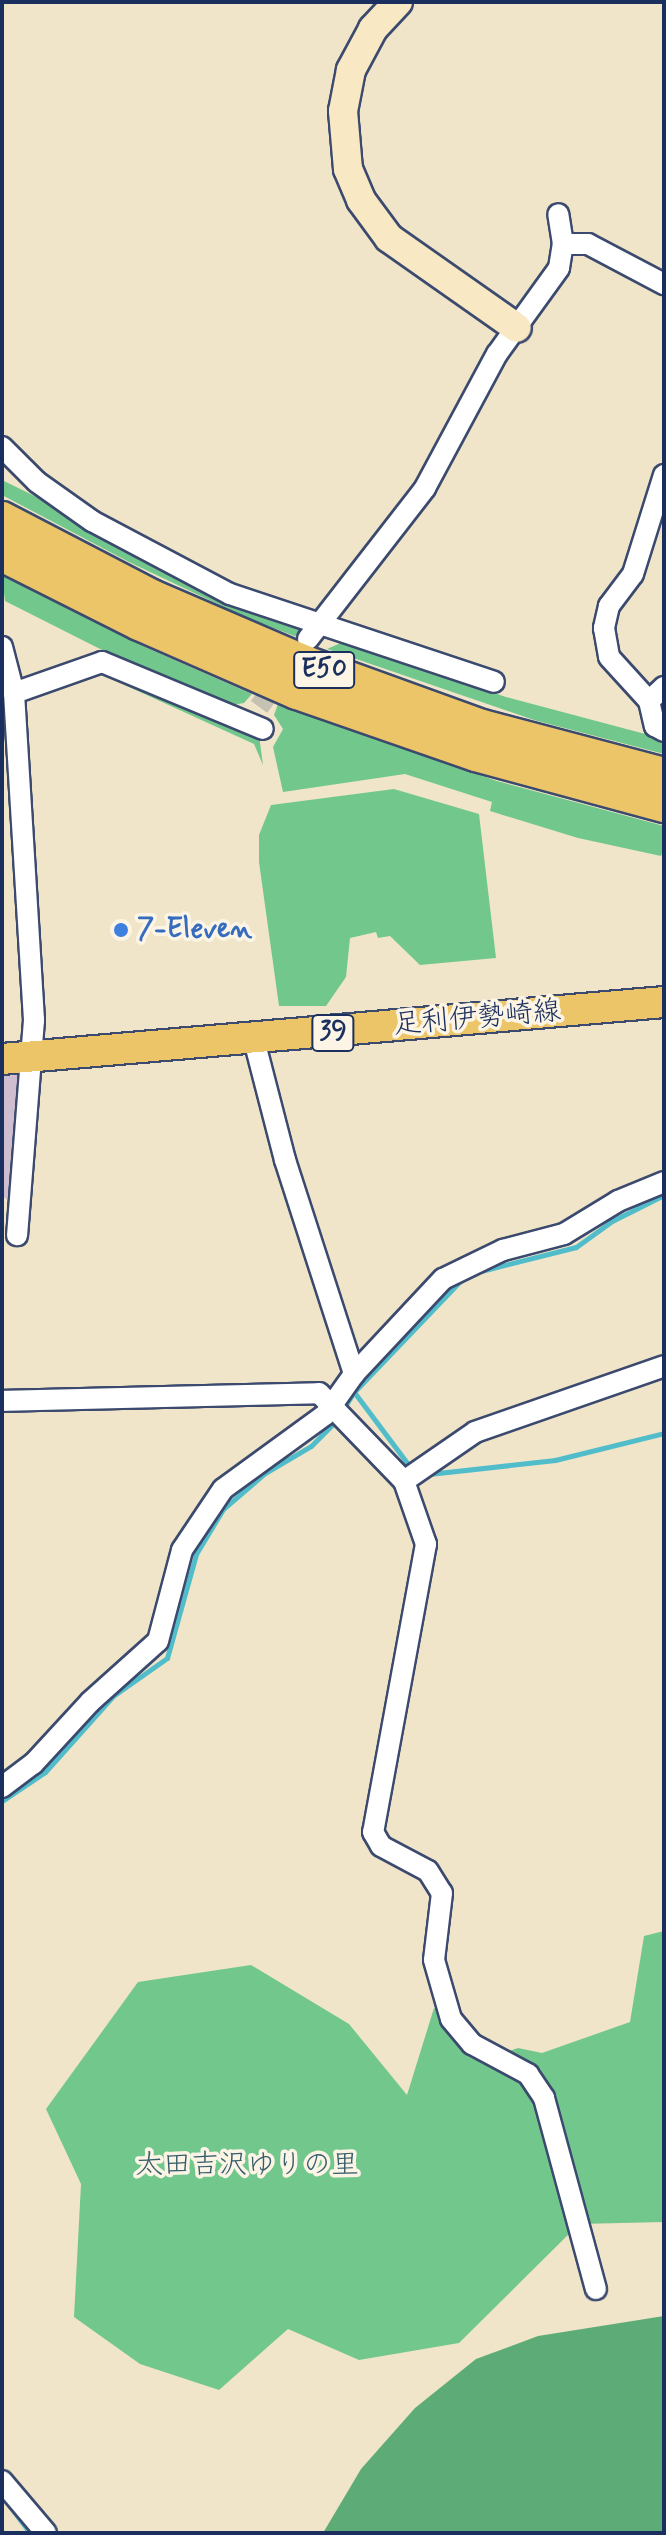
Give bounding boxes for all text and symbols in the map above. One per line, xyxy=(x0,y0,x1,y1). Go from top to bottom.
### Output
road number: E50 xyxy=(292,648,356,692)
place label: 7-Eleven xyxy=(137,913,252,947)
marker: 7-Eleven xyxy=(112,921,130,939)
street label: 足利伊勢崎線 xyxy=(392,995,562,1043)
road number: 39 xyxy=(311,1011,355,1055)
park label: 太田吉沢ゆりの里 xyxy=(135,2149,359,2183)

